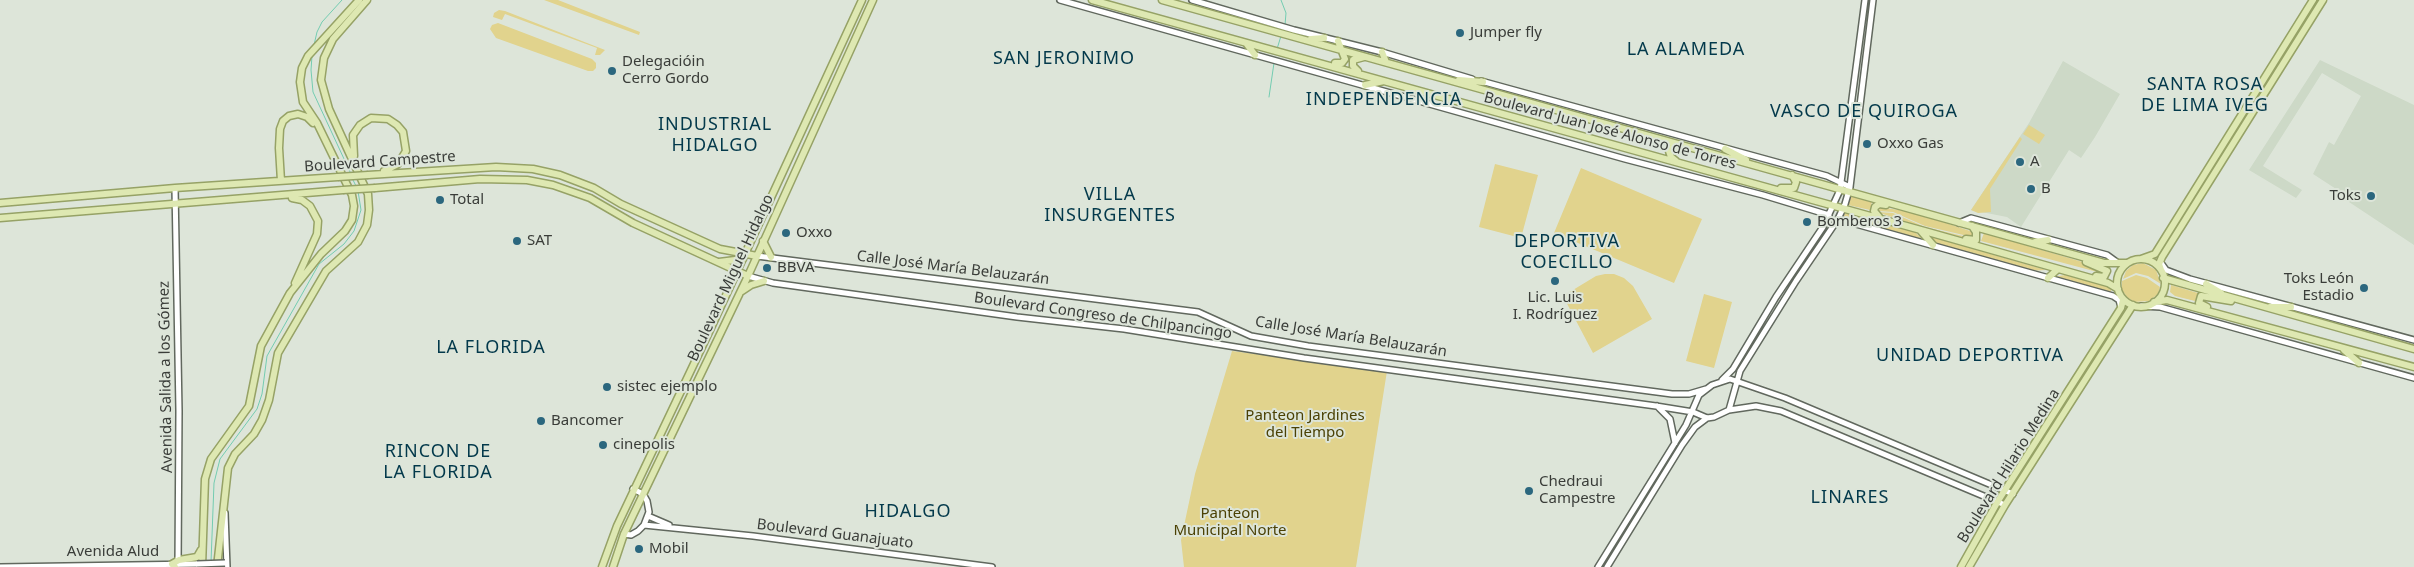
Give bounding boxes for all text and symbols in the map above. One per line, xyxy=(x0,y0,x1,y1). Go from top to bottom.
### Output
place label: Jumper fly xyxy=(1470,24,1542,42)
marker: Jumper fly xyxy=(1454,27,1466,39)
district label: LA ALAMEDA xyxy=(1625,39,1747,61)
district label: SAN JERONIMO xyxy=(991,48,1137,70)
place label: Delegacióin Cerro Gordo xyxy=(622,53,709,88)
marker: Delegacióin Cerro Gordo xyxy=(606,65,618,77)
district label: SANTA ROSA DE LIMA IVEG xyxy=(2140,74,2270,116)
district label: INDEPENDENCIA xyxy=(1304,89,1464,111)
street label: Boulevard Juan José Alonso de Torres xyxy=(1482,89,1738,173)
district label: VASCO DE QUIROGA xyxy=(1768,101,1960,123)
district label: INDUSTRIAL HIDALGO xyxy=(657,114,773,156)
place label: Oxxo Gas xyxy=(1877,135,1944,153)
marker: Oxxo Gas xyxy=(1861,138,1873,150)
street label: Boulevard Campestre xyxy=(304,148,456,176)
place label: A xyxy=(2030,153,2040,171)
marker: A xyxy=(2014,156,2026,168)
place label: B xyxy=(2041,180,2051,198)
marker: B xyxy=(2025,183,2037,195)
district label: VILLA INSURGENTES xyxy=(1043,184,1177,226)
place label: Toks xyxy=(2329,187,2361,205)
marker: Toks xyxy=(2365,190,2377,202)
place label: Total xyxy=(450,191,484,209)
street label: Boulevard Miguel Hidalgo xyxy=(684,192,778,364)
marker: Total xyxy=(434,194,446,206)
place label: Bomberos 3 xyxy=(1817,213,1902,231)
marker: Bomberos 3 xyxy=(1801,216,1813,228)
place label: Oxxo xyxy=(796,224,832,242)
marker: Oxxo xyxy=(780,227,792,239)
district label: DEPORTIVA COECILLO xyxy=(1513,231,1621,274)
place label: SAT xyxy=(527,232,552,250)
marker: SAT xyxy=(511,235,523,247)
street label: Calle José María Belauzarán xyxy=(856,247,1050,289)
place label: BBVA xyxy=(777,259,814,277)
marker: BBVA xyxy=(761,262,773,274)
place label: Toks León Estadio xyxy=(2284,270,2354,305)
marker: Lic. Luis I. Rodríguez xyxy=(1549,275,1561,287)
street label: Avenida Salida a los Gómez xyxy=(155,281,177,473)
marker: Toks León Estadio xyxy=(2358,282,2370,294)
street label: Boulevard Congreso de Chilpancingo xyxy=(973,289,1233,343)
place label: Lic. Luis I. Rodríguez xyxy=(1513,289,1597,324)
street label: Calle José María Belauzarán xyxy=(1254,313,1448,361)
district label: LA FLORIDA xyxy=(435,337,547,359)
district label: UNIDAD DEPORTIVA xyxy=(1874,345,2066,367)
place label: sistec ejemplo xyxy=(617,378,717,396)
marker: sistec ejemplo xyxy=(601,381,613,393)
street label: Boulevard Hilario Medina xyxy=(1954,386,2064,546)
park label: Panteon Jardines del Tiempo xyxy=(1245,407,1365,442)
place label: Bancomer xyxy=(551,412,623,430)
marker: Bancomer xyxy=(535,415,547,427)
place label: cinepolis xyxy=(613,436,675,454)
marker: cinepolis xyxy=(597,439,609,451)
district label: RINCON DE LA FLORIDA xyxy=(382,441,494,484)
place label: Chedraui Campestre xyxy=(1539,473,1616,508)
marker: Chedraui Campestre xyxy=(1523,485,1535,497)
district label: LINARES xyxy=(1810,487,1890,509)
district label: HIDALGO xyxy=(864,501,952,523)
park label: Panteon Municipal Norte xyxy=(1173,505,1287,540)
street label: Boulevard Guanajuato xyxy=(756,515,914,553)
place label: Mobil xyxy=(649,540,689,558)
street label: Avenida Alud xyxy=(67,543,159,561)
marker: Mobil xyxy=(633,543,645,555)

